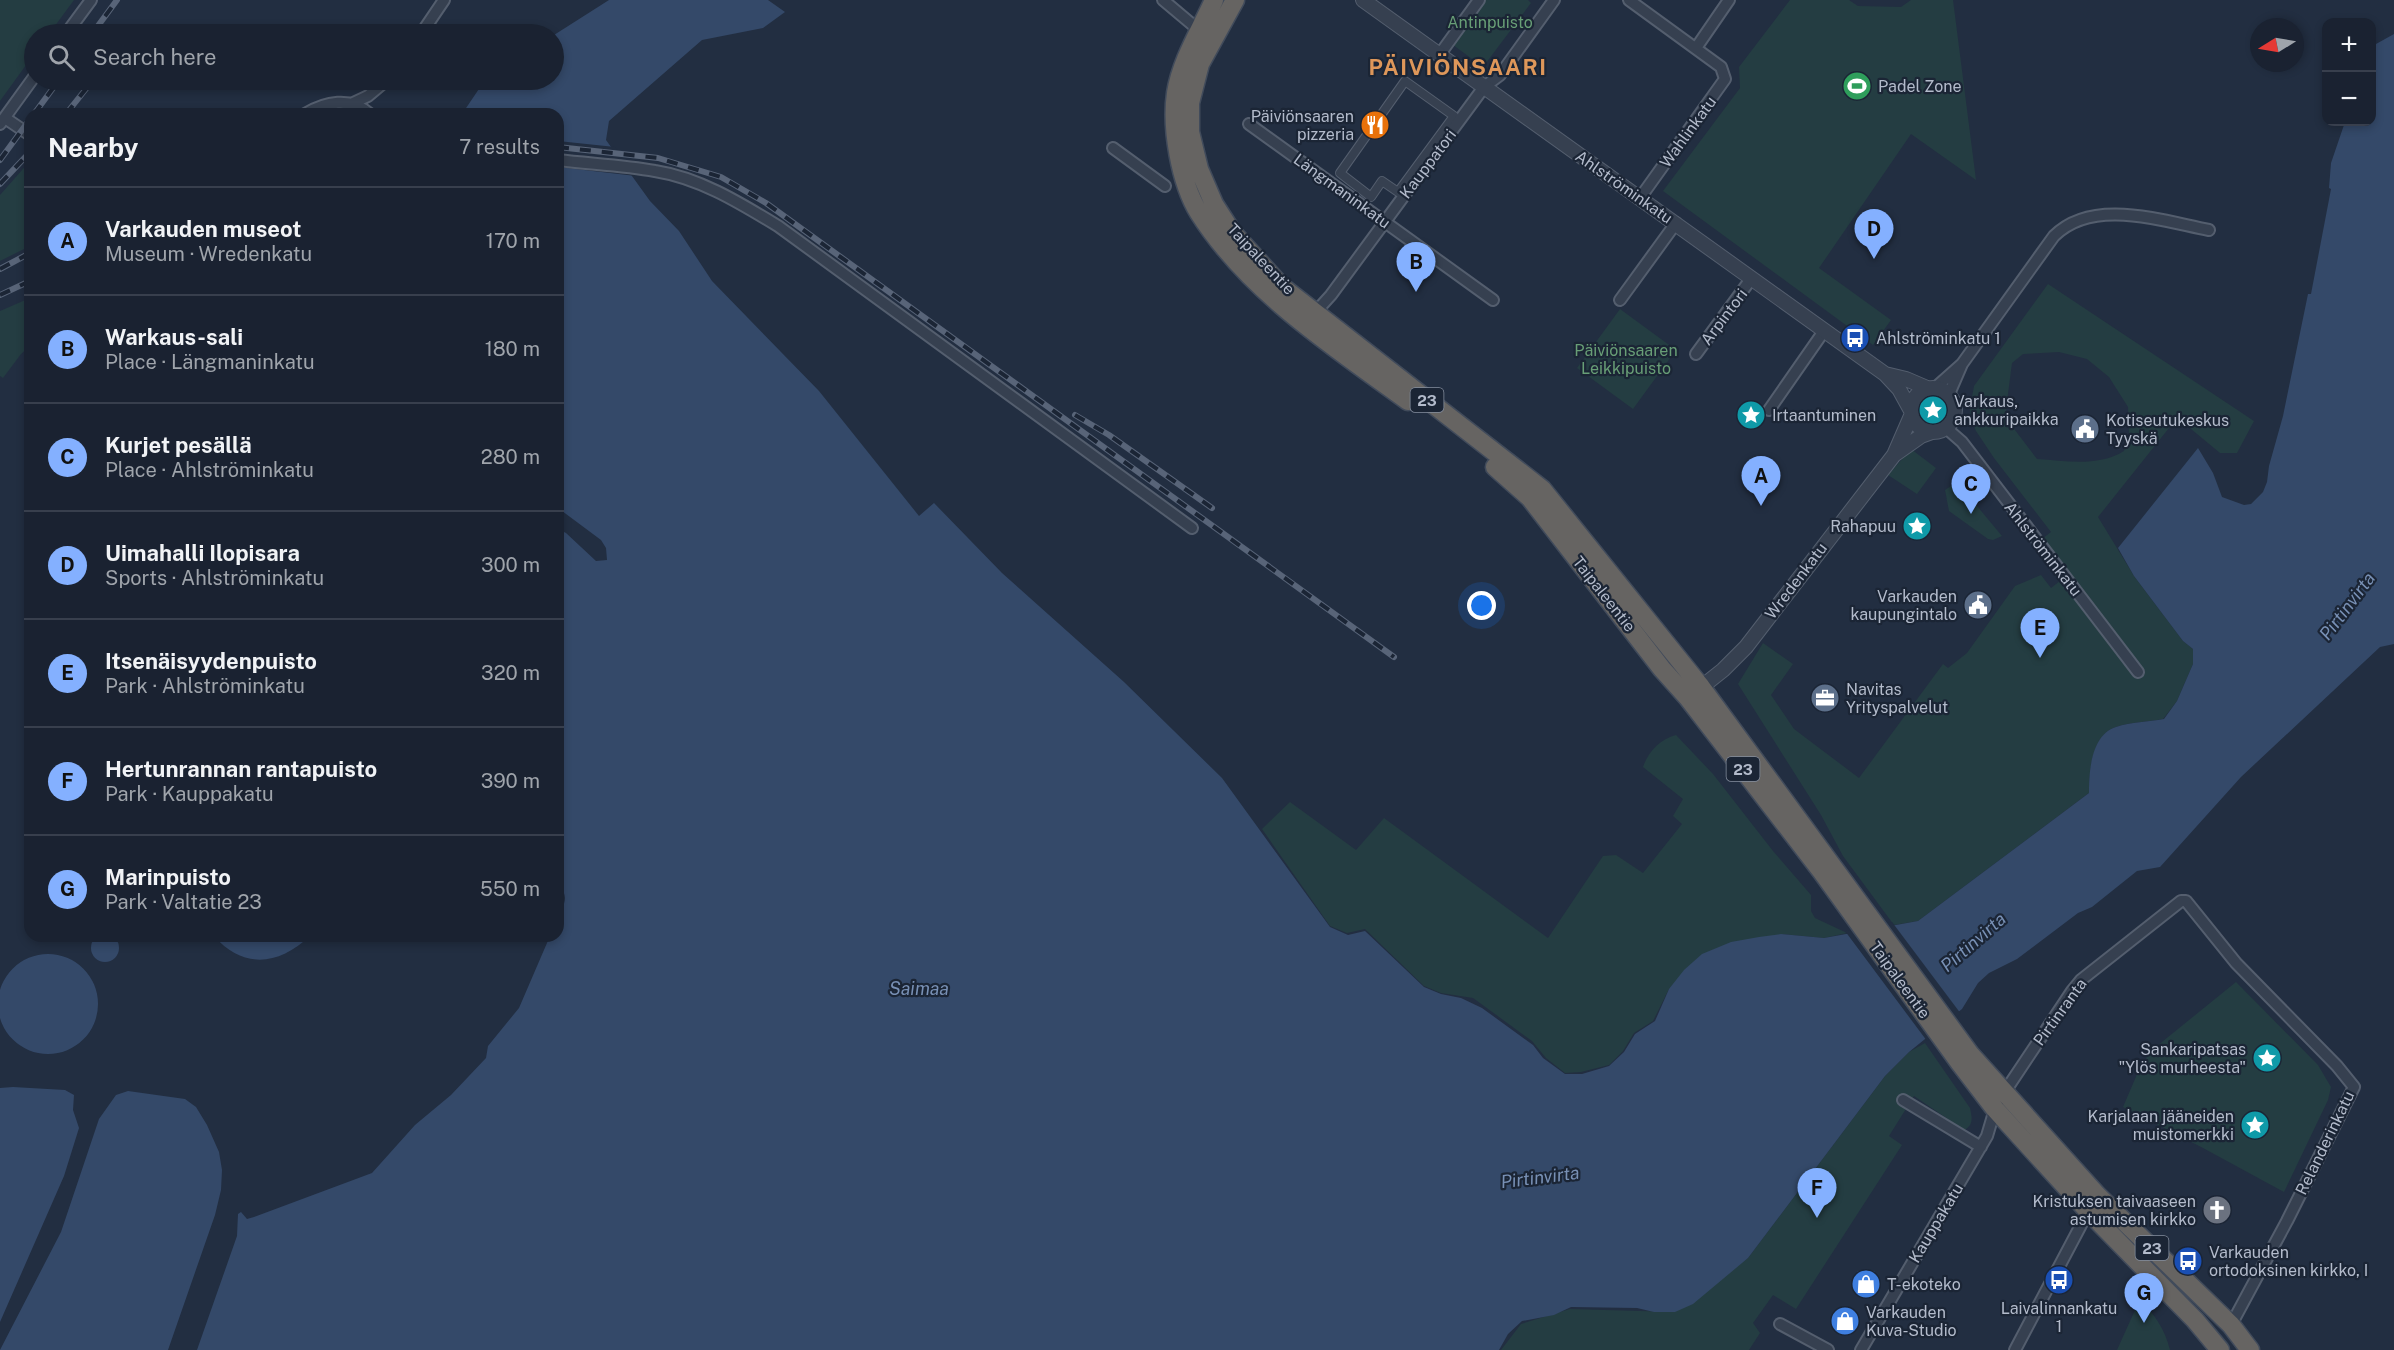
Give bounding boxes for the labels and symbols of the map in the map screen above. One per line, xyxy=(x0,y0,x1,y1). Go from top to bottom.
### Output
park label: Antinpuisto xyxy=(1447,13,1533,32)
north arrow xyxy=(2250,18,2304,72)
district label: PÄIVIÖNSAARI xyxy=(1368,53,1548,80)
sports icon: Padel Zone xyxy=(1841,70,1873,102)
place label: Padel Zone xyxy=(1878,77,1962,96)
street label: Wahlinkatu xyxy=(1656,93,1720,171)
place label: Päiviönsaaren pizzeria xyxy=(1251,107,1354,144)
restaurant icon: Päiviönsaaren pizzeria xyxy=(1359,109,1391,141)
street label: Kauppatori xyxy=(1396,126,1460,202)
street label: Ahlströminkatu xyxy=(1572,146,1676,228)
street label: Längmaninkatu xyxy=(1290,150,1394,232)
pin: D xyxy=(1854,210,1894,259)
street label: Taipaleentie xyxy=(1223,219,1299,299)
pin: B xyxy=(1396,242,1436,292)
street label: Arpintori xyxy=(1697,285,1751,349)
bus stop icon: Ahlströminkatu 1 xyxy=(1839,322,1871,354)
place label: Ahlströminkatu 1 xyxy=(1876,329,2001,348)
park label: Päiviönsaaren Leikkipuisto xyxy=(1574,341,1678,378)
road number: 23 xyxy=(1410,388,1444,412)
place label: Varkaus, ankkuripaikka xyxy=(1954,392,2059,429)
place icon: Varkaus, ankkuripaikka xyxy=(1917,394,1949,426)
place icon: Irtaantuminen xyxy=(1735,399,1767,431)
place label: Irtaantuminen xyxy=(1772,406,1876,425)
place label: Kotiseutukeskus Tyyskä xyxy=(2106,411,2229,448)
public building icon: Kotiseutukeskus Tyyskä xyxy=(2069,413,2101,445)
pin: A xyxy=(1742,456,1780,506)
pin: C xyxy=(1952,464,1990,514)
street label: Ahlströminkatu xyxy=(2000,498,2086,600)
place icon: Rahapuu xyxy=(1901,510,1933,542)
place label: Rahapuu xyxy=(1830,517,1896,536)
street label: Wredenkatu xyxy=(1761,539,1831,623)
street label: Taipaleentie xyxy=(1569,553,1639,635)
water label: Pirtinvirta xyxy=(2315,568,2379,644)
place label: Varkauden kaupungintalo xyxy=(1850,587,1957,624)
public building icon: Varkauden kaupungintalo xyxy=(1962,589,1994,621)
your location xyxy=(1467,591,1496,620)
pin: E xyxy=(2020,608,2060,658)
place label: Navitas Yrityspalvelut xyxy=(1846,680,1948,717)
office icon: Navitas Yrityspalvelut xyxy=(1809,682,1841,714)
road number: 23 xyxy=(1726,757,1760,781)
water label: Pirtinvirta xyxy=(1936,908,2010,976)
street label: Taipaleentie xyxy=(1866,938,1934,1022)
street label: Pirtinranta xyxy=(2029,975,2091,1049)
water label: Saimaa xyxy=(889,978,949,999)
place label: Sankaripatsas "Ylös murheesta" xyxy=(2118,1040,2246,1077)
place icon: Sankaripatsas "Ylös murheesta" xyxy=(2251,1042,2283,1074)
street label: Relanderinkatu xyxy=(2292,1088,2358,1198)
place label: Karjalaan jääneiden muistomerkki xyxy=(2088,1107,2234,1144)
place icon: Karjalaan jääneiden muistomerkki xyxy=(2239,1109,2271,1141)
water label: Pirtinvirta xyxy=(1499,1162,1581,1192)
pin: F xyxy=(1798,1168,1836,1218)
street label: Kauppakatu xyxy=(1905,1180,1967,1266)
place label: Kristuksen taivaaseen astumisen kirkko xyxy=(2032,1192,2196,1229)
church icon: Kristuksen taivaaseen astumisen kirkko xyxy=(2201,1194,2233,1226)
road number: 23 xyxy=(2136,1236,2168,1260)
place label: Varkauden ortodoksinen kirkko, I xyxy=(2209,1243,2368,1280)
bus stop icon: Varkauden ortodoksinen kirkko, I xyxy=(2172,1245,2204,1277)
bus stop icon: Laivalinnankatu 1 xyxy=(2043,1264,2075,1296)
shop icon: T-ekoteko xyxy=(1850,1268,1882,1300)
pin: G xyxy=(2124,1274,2164,1323)
place label: T-ekoteko xyxy=(1887,1275,1961,1294)
place label: Laivalinnankatu 1 xyxy=(2001,1299,2117,1336)
place label: Varkauden Kuva-Studio xyxy=(1866,1303,1957,1340)
shop icon: Varkauden Kuva-Studio xyxy=(1829,1305,1861,1337)

